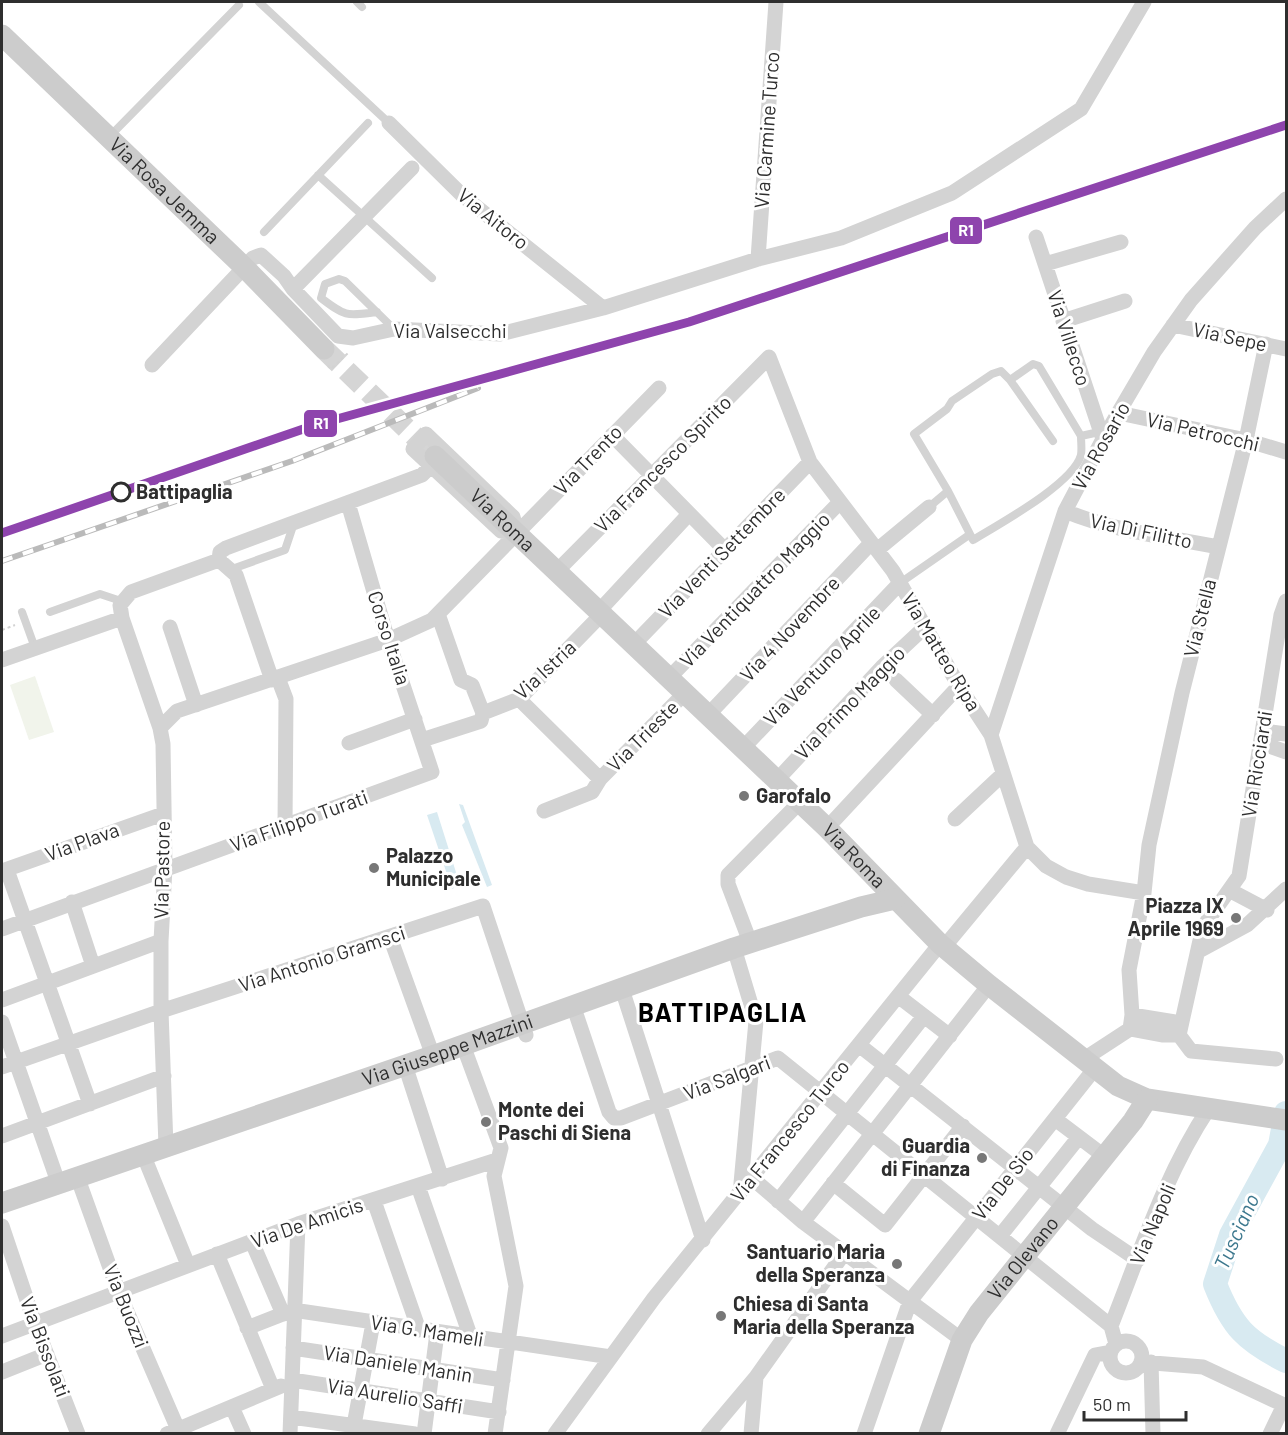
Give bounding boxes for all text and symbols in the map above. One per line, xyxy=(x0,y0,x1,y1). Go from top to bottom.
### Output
street label: Via Carmine Turco xyxy=(749,51,783,209)
street label: Via Rosa Jemma xyxy=(105,132,225,248)
street label: Via Aitoro xyxy=(453,182,534,254)
line badge: R1 xyxy=(949,216,983,245)
text: R1 xyxy=(958,220,974,239)
street label: Via Villecco xyxy=(1043,287,1097,389)
street label: Via Sepe xyxy=(1191,316,1269,356)
street label: Via Valsecchi xyxy=(393,318,507,342)
street label: Via Francesco Spirito xyxy=(589,390,736,537)
street label: Via Rosario xyxy=(1066,397,1134,494)
street label: Via Petrocchi xyxy=(1144,406,1262,456)
line badge: R1 xyxy=(303,409,338,438)
text: R1 xyxy=(313,413,329,432)
street label: Via Trento xyxy=(548,419,626,499)
place label: Battipaglia xyxy=(136,479,233,503)
marker: Battipaglia xyxy=(111,482,131,502)
street label: Via Venti Settembre xyxy=(653,482,790,623)
street label: Via Roma xyxy=(466,483,541,556)
street label: Via Ventiquattro Maggio xyxy=(674,507,835,672)
street label: Via Di Filitto xyxy=(1088,507,1195,553)
street label: Via 4 Novembre xyxy=(734,571,844,686)
street label: Via Stella xyxy=(1178,576,1220,659)
street label: Corso Italia xyxy=(363,588,416,688)
street label: Via Matteo Ripa xyxy=(897,588,987,715)
street label: Via Ventuno Aprile xyxy=(758,600,885,730)
street label: Via Istria xyxy=(508,635,580,704)
street label: Via Primo Maggio xyxy=(789,641,910,764)
street label: Via Trieste xyxy=(601,694,683,776)
street label: Via Ricciardi xyxy=(1236,709,1276,819)
place label: Garofalo xyxy=(756,783,831,807)
street label: Via Filippo Turati xyxy=(226,784,371,856)
marker: Garofalo xyxy=(737,789,751,803)
street label: Via Plava xyxy=(41,817,122,866)
street label: Via Roma xyxy=(818,818,891,892)
street label: Via Pastore xyxy=(148,821,174,919)
place label: Palazzo Municipale xyxy=(386,843,481,890)
marker: Palazzo Municipale xyxy=(367,861,381,875)
place label: Piazza IX Aprile 1969 xyxy=(1128,893,1224,940)
marker: Piazza IX Aprile 1969 xyxy=(1229,911,1243,925)
street label: Via Antonio Gramsci xyxy=(235,920,408,996)
district label: BATTIPAGLIA xyxy=(638,996,808,1027)
street label: Via Giuseppe Mazzini xyxy=(359,1008,536,1090)
street label: Via Salgari xyxy=(680,1050,773,1105)
street label: Via Francesco Turco xyxy=(725,1055,854,1206)
place label: Monte dei Paschi di Siena xyxy=(498,1097,631,1144)
marker: Monte dei Paschi di Siena xyxy=(479,1115,493,1129)
place label: Guardia di Finanza xyxy=(881,1133,970,1180)
street label: Via De Sio xyxy=(966,1142,1038,1225)
marker: Guardia di Finanza xyxy=(975,1151,989,1165)
street label: Via Napoli xyxy=(1124,1179,1180,1268)
water label: Tusciano xyxy=(1208,1190,1263,1273)
street label: Via De Amicis xyxy=(247,1192,366,1252)
street label: Via Olevano xyxy=(982,1211,1063,1304)
place label: Santuario Maria della Speranza xyxy=(747,1239,885,1286)
marker: Santuario Maria della Speranza xyxy=(890,1257,904,1271)
street label: Via Buozzi xyxy=(99,1260,155,1351)
place label: Chiesa di Santa Maria della Speranza xyxy=(733,1291,915,1338)
street label: Via Bissolati xyxy=(16,1293,76,1400)
street label: Via G. Mameli xyxy=(369,1309,485,1351)
marker: Chiesa di Santa Maria della Speranza xyxy=(714,1309,728,1323)
street label: Via Daniele Manin xyxy=(322,1339,474,1387)
street label: Via Aurelio Saffi xyxy=(326,1372,465,1418)
scale bar xyxy=(1084,1384,1186,1422)
text: 50 m xyxy=(1093,1393,1131,1415)

